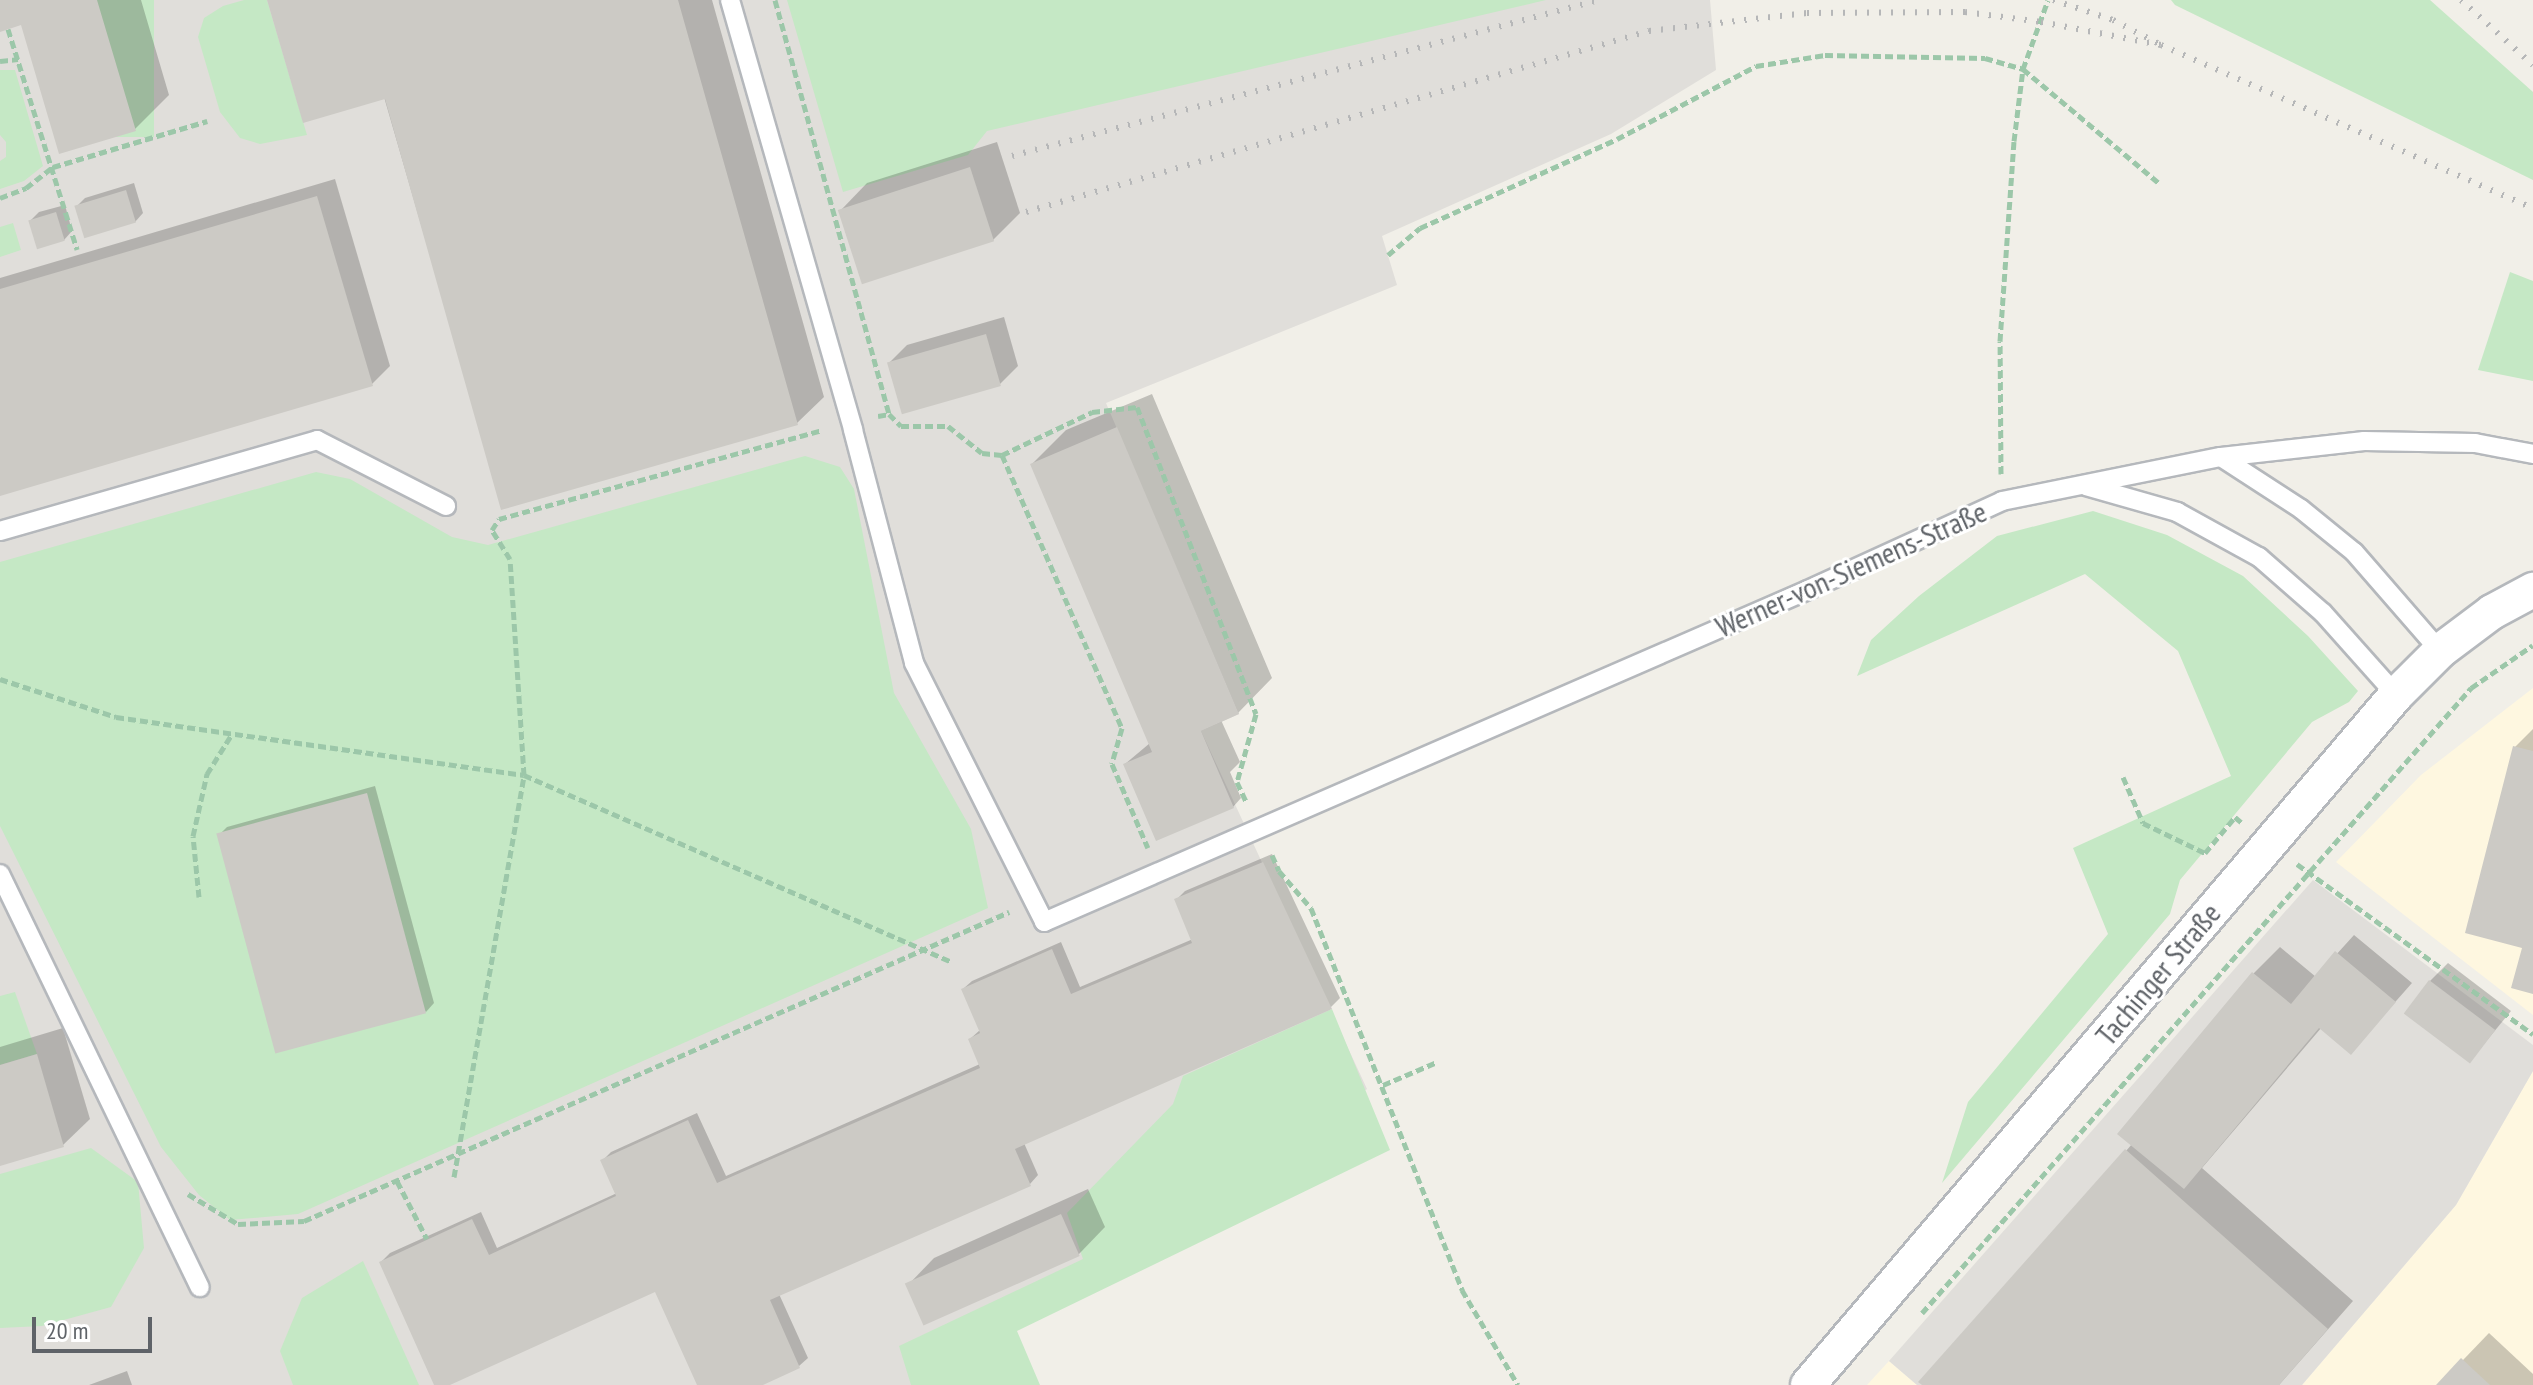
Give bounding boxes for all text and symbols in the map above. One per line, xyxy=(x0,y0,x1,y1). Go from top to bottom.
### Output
street label: Werner-von-Siemens-Straße xyxy=(1710,493,1992,645)
street label: Tachinger Straße xyxy=(2088,896,2228,1052)
scale bar xyxy=(36,1301,156,1351)
text: 20 m xyxy=(46,1315,88,1346)

